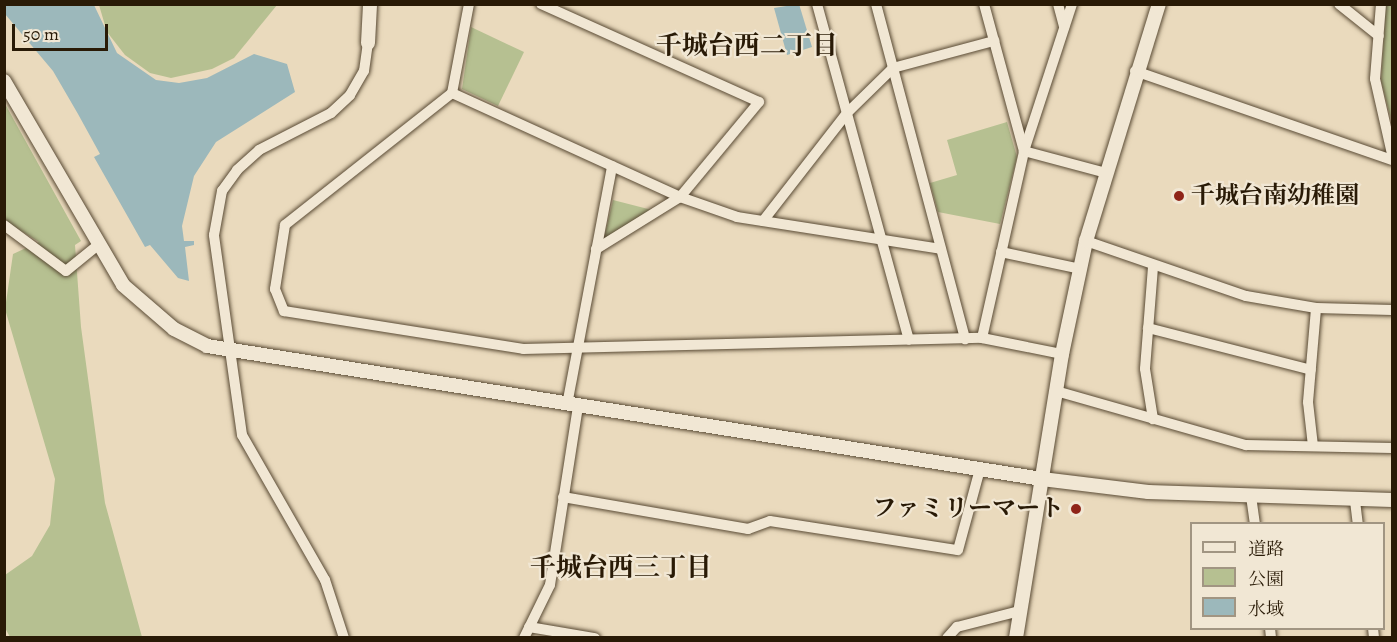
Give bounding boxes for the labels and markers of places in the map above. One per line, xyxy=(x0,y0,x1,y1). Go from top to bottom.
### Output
place label: 千城台南幼稚園 xyxy=(1191,182,1359,210)
marker: 千城台南幼稚園 xyxy=(1172,189,1186,203)
place label: ファミリーマート xyxy=(872,495,1064,523)
marker: ファミリーマート xyxy=(1069,502,1083,516)

